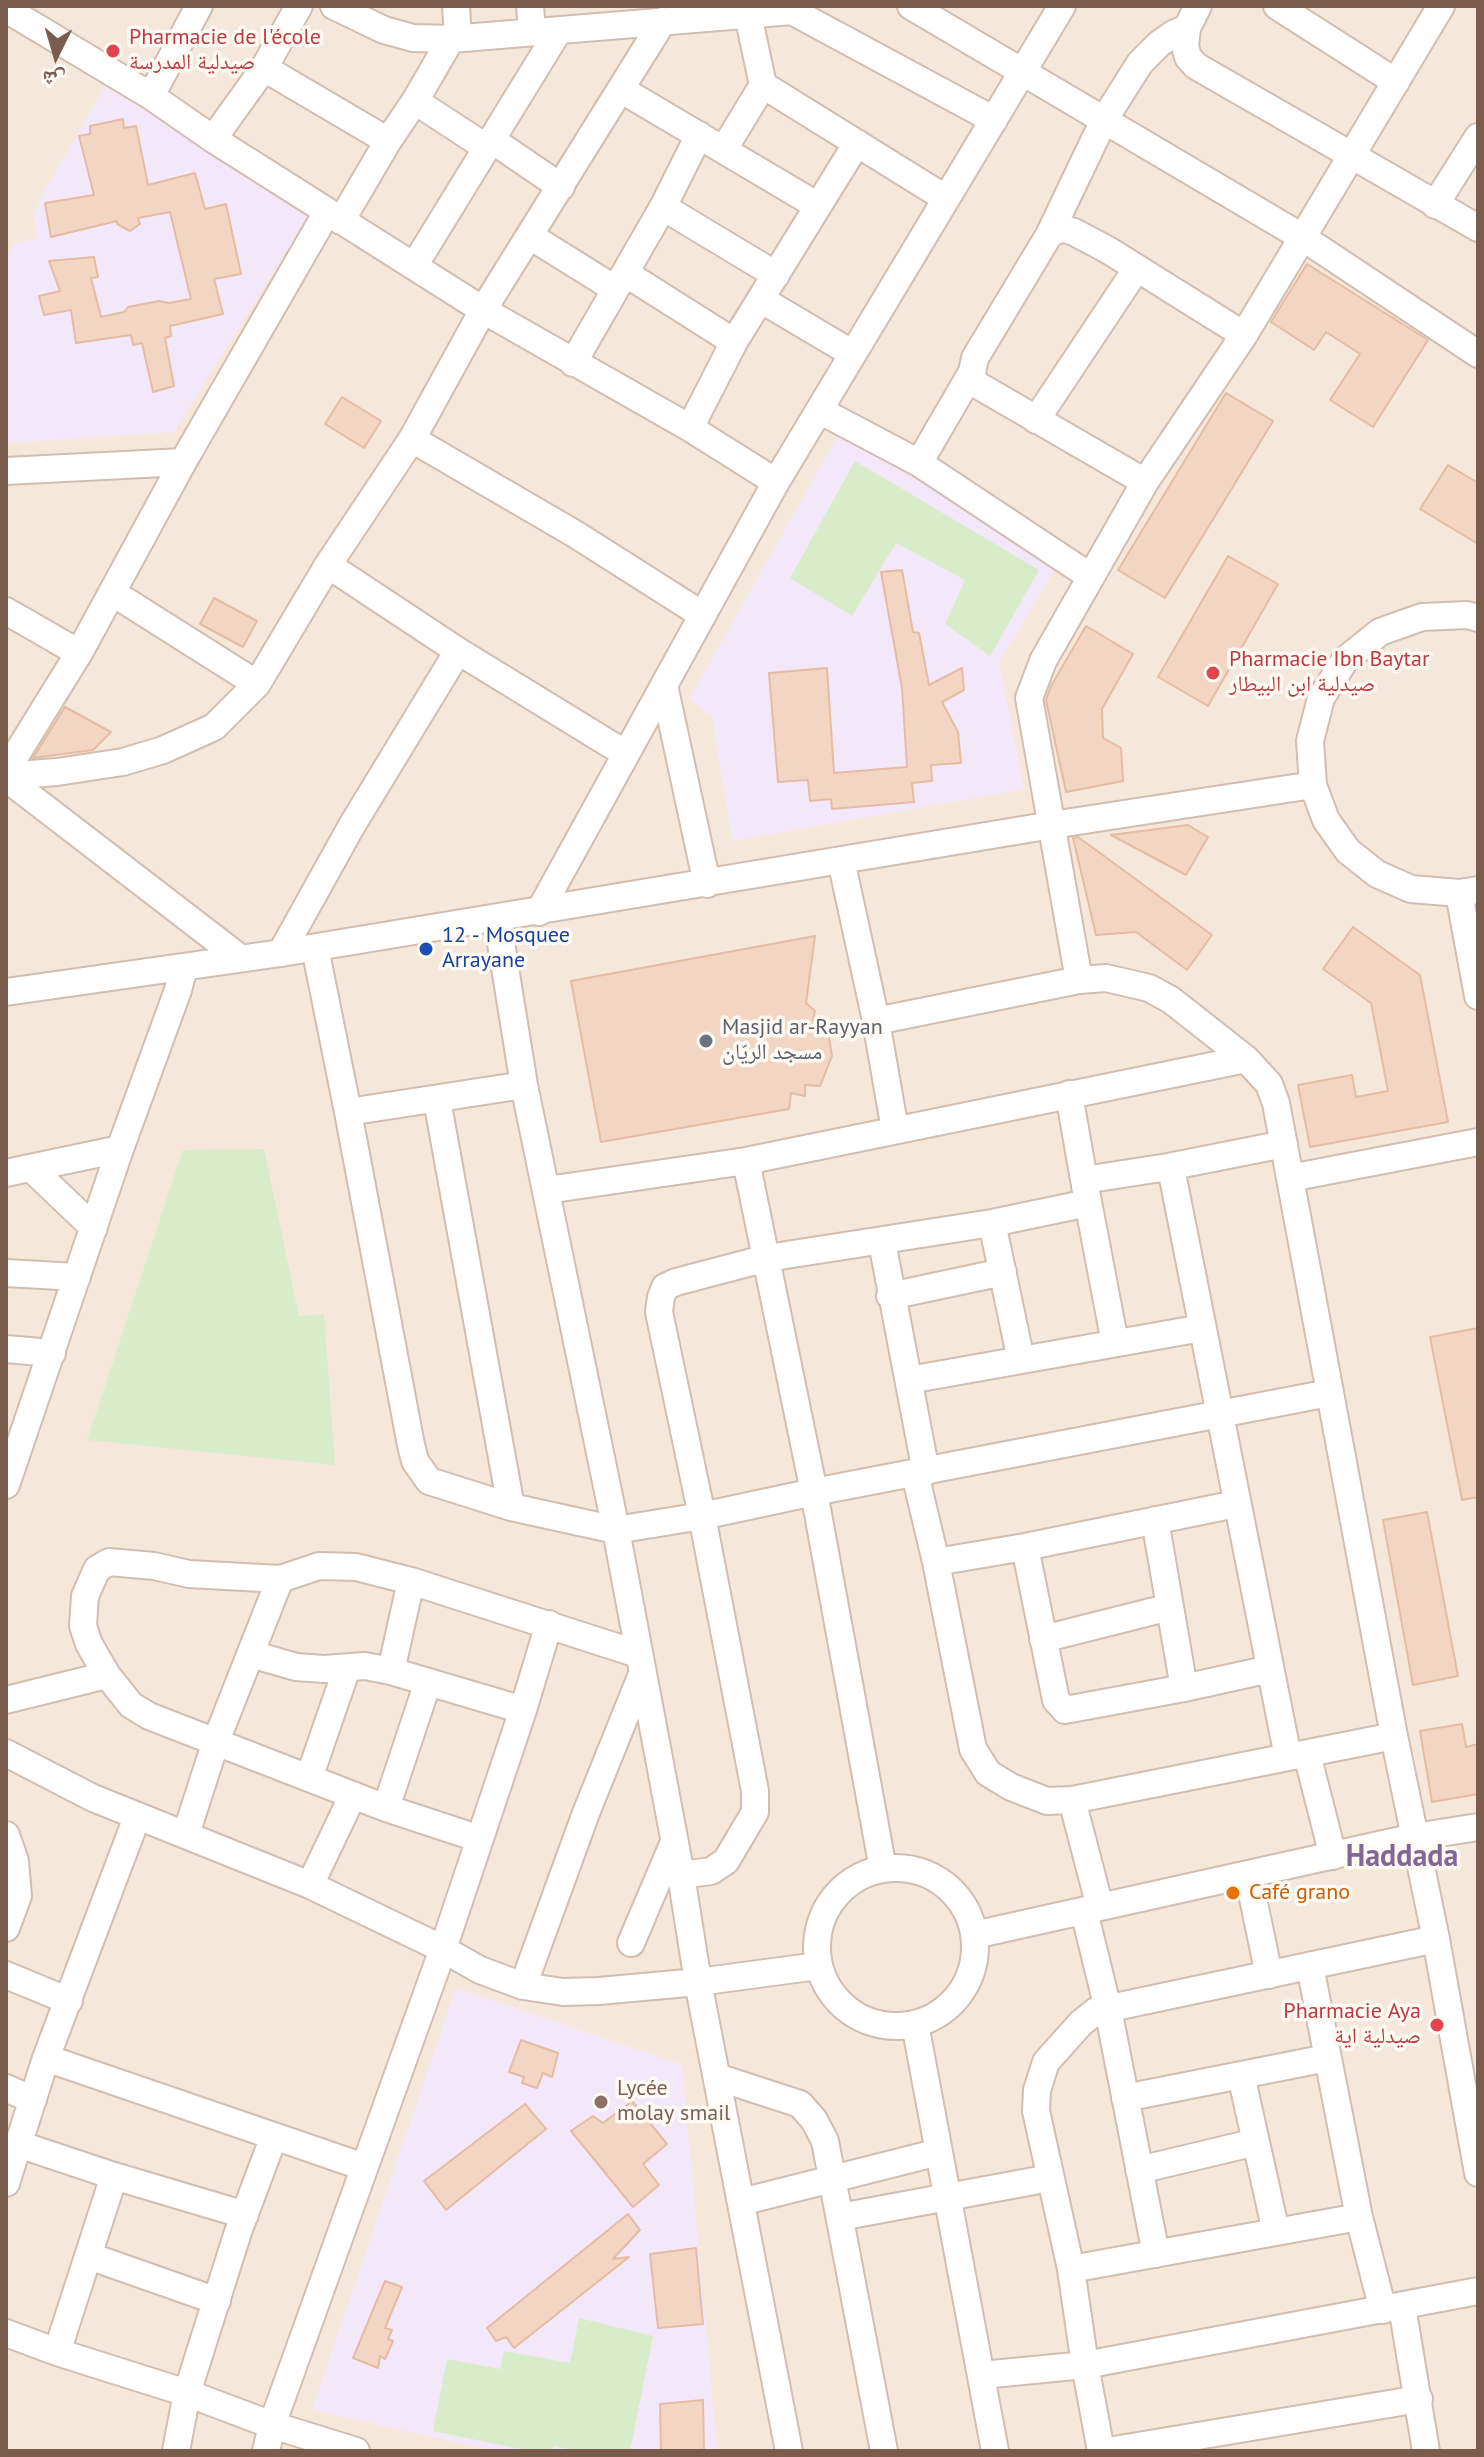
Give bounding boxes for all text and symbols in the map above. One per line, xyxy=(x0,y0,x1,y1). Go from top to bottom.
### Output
north arrow xyxy=(16,16,96,96)
place label: Pharmacie de l'école صيدلية المدرسة xyxy=(129,25,321,76)
marker: Pharmacie de l'école صيدلية المدرسة xyxy=(104,42,122,60)
text: ش xyxy=(41,65,67,95)
place label: Pharmacie Ibn Baytar صيدلية ابن البيطار xyxy=(1229,647,1429,698)
marker: Pharmacie Ibn Baytar صيدلية ابن البيطار xyxy=(1204,664,1222,682)
place label: 12 - Mosquee Arrayane xyxy=(442,923,570,974)
marker: 12 - Mosquee Arrayane xyxy=(417,940,435,958)
place label: Masjid ar-Rayyan مسجد الريّان xyxy=(722,1015,883,1066)
marker: Masjid ar-Rayyan مسجد الريّان xyxy=(697,1032,715,1050)
district label: Haddada xyxy=(1346,1839,1458,1875)
place label: Café grano xyxy=(1249,1880,1350,1906)
marker: Café grano xyxy=(1224,1884,1242,1902)
place label: Pharmacie Aya صيدلية اية xyxy=(1283,1999,1421,2050)
marker: Pharmacie Aya صيدلية اية xyxy=(1428,2016,1446,2034)
place label: Lycée molay smail xyxy=(617,2076,730,2128)
marker: Lycée molay smail xyxy=(592,2093,610,2111)

